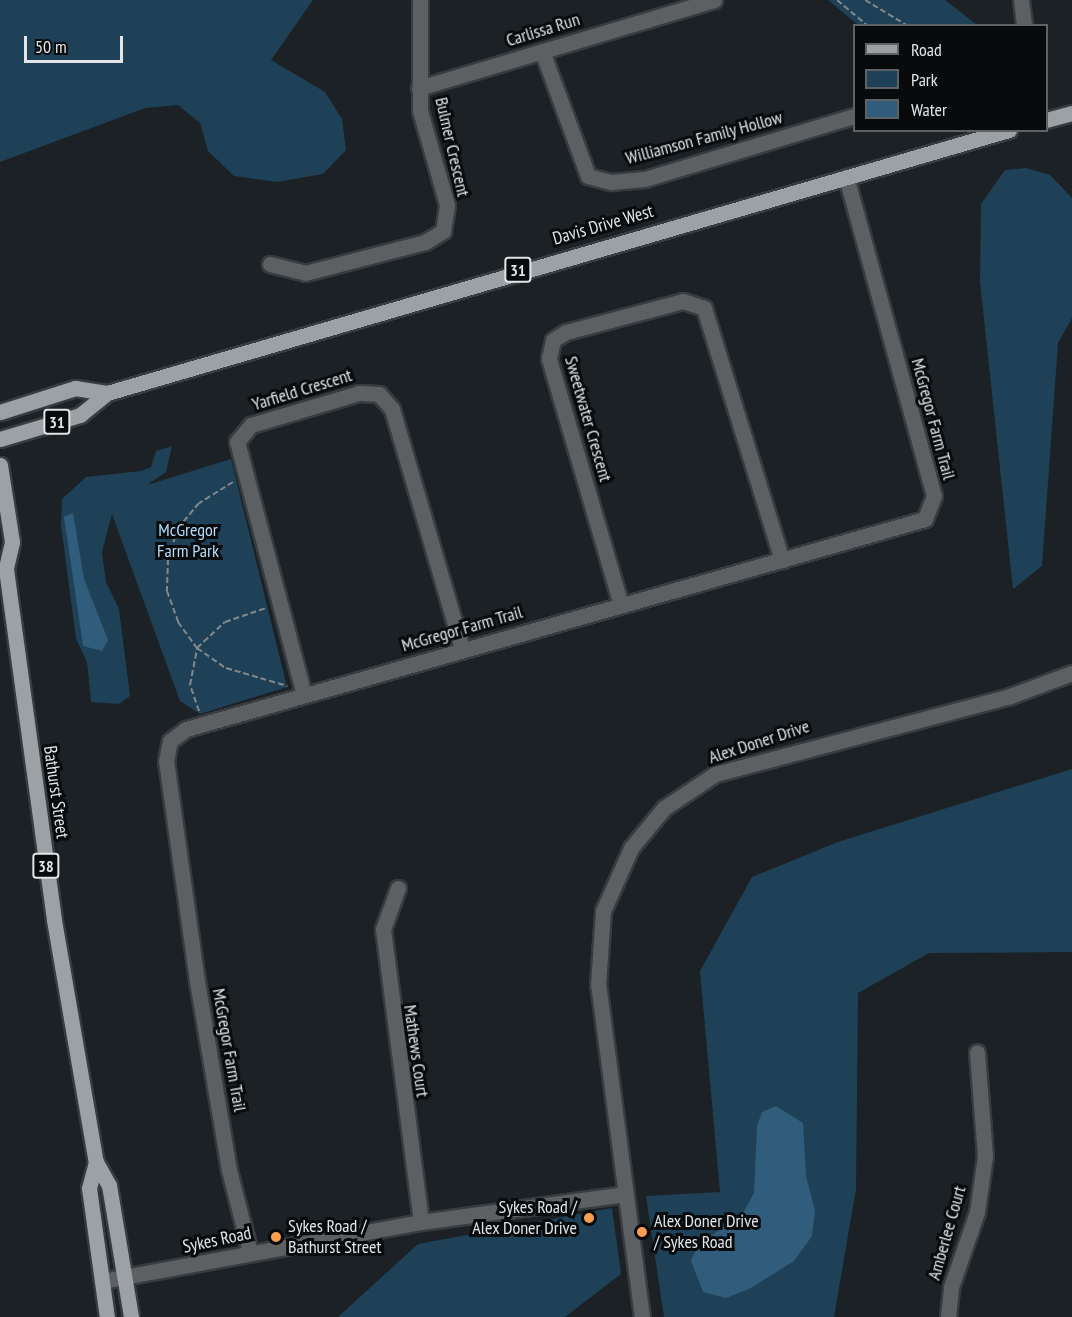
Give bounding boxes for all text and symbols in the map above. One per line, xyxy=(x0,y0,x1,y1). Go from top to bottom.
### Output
street label: Carlissa Run xyxy=(504,9,582,51)
scale bar xyxy=(27,24,126,62)
legend xyxy=(853,24,1048,132)
text: 50 m xyxy=(35,35,67,58)
text: Road xyxy=(911,38,942,61)
text: Park xyxy=(911,68,938,91)
street label: Bulmer Crescent xyxy=(430,95,474,199)
text: Water xyxy=(911,98,947,121)
street label: Williamson Family Hollow xyxy=(623,107,785,169)
street label: Davis Drive West xyxy=(550,200,656,250)
road number: 31 xyxy=(503,257,533,283)
street label: Sweetwater Crescent xyxy=(560,354,616,484)
street label: McGregor Farm Trail xyxy=(906,356,960,482)
street label: Yarfield Crescent xyxy=(249,365,355,415)
road number: 31 xyxy=(42,409,72,435)
park label: McGregor Farm Park xyxy=(157,520,219,562)
street label: McGregor Farm Trail xyxy=(399,601,525,657)
street label: Alex Doner Drive xyxy=(706,715,812,769)
street label: Bathurst Street xyxy=(39,744,73,840)
road number: 38 xyxy=(31,853,61,879)
street label: McGregor Farm Trail xyxy=(208,987,250,1113)
street label: Mathews Court xyxy=(399,1003,433,1099)
street label: Amberlee Court xyxy=(923,1184,971,1282)
place label: Sykes Road / Alex Doner Drive xyxy=(472,1197,577,1240)
marker: Sykes Road / Alex Doner Drive xyxy=(582,1211,596,1225)
place label: Alex Doner Drive / Sykes Road xyxy=(654,1211,759,1254)
place label: Sykes Road / Bathurst Street xyxy=(288,1216,381,1258)
street label: Sykes Road xyxy=(181,1222,253,1258)
marker: Alex Doner Drive / Sykes Road xyxy=(635,1225,649,1239)
marker: Sykes Road / Bathurst Street xyxy=(269,1230,283,1244)

